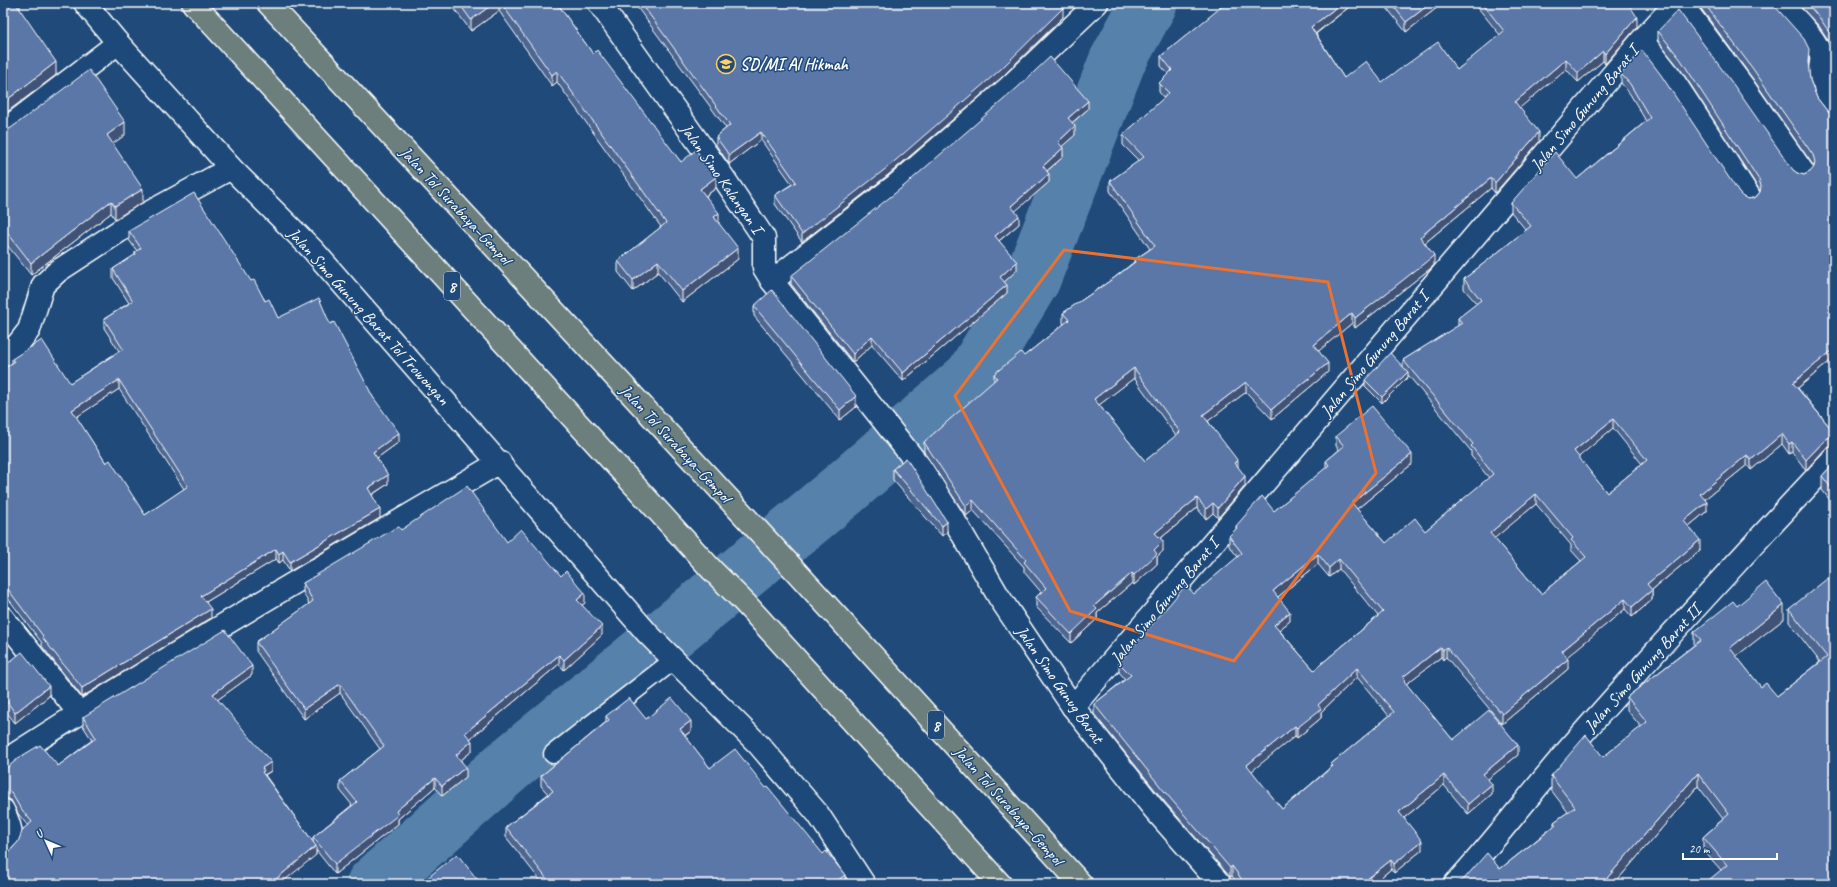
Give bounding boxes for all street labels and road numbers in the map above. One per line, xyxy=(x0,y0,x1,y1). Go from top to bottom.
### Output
street label: Jalan Simo Gunung Barat I xyxy=(1525,38,1646,176)
street label: Jalan Simo Kalangan I xyxy=(675,118,770,241)
street label: Jalan Tol Surabaya–Gempol xyxy=(395,141,518,271)
street label: Jalan Simo Gunung Barat Tol Trowongan xyxy=(283,222,454,410)
road number: 8 xyxy=(444,272,460,300)
street label: Jalan Simo Gunung Barat I xyxy=(1315,284,1436,422)
street label: Jalan Tol Surabaya–Gempol xyxy=(615,379,738,509)
street label: Jalan Simo Gunung Barat I xyxy=(1105,531,1226,669)
street label: Jalan Simo Gunung Barat II xyxy=(1579,597,1708,737)
street label: Jalan Simo Gunug Barat xyxy=(1011,621,1109,749)
road number: 8 xyxy=(928,711,944,739)
street label: Jalan Tol Surabaya–Gempol xyxy=(949,740,1070,872)

